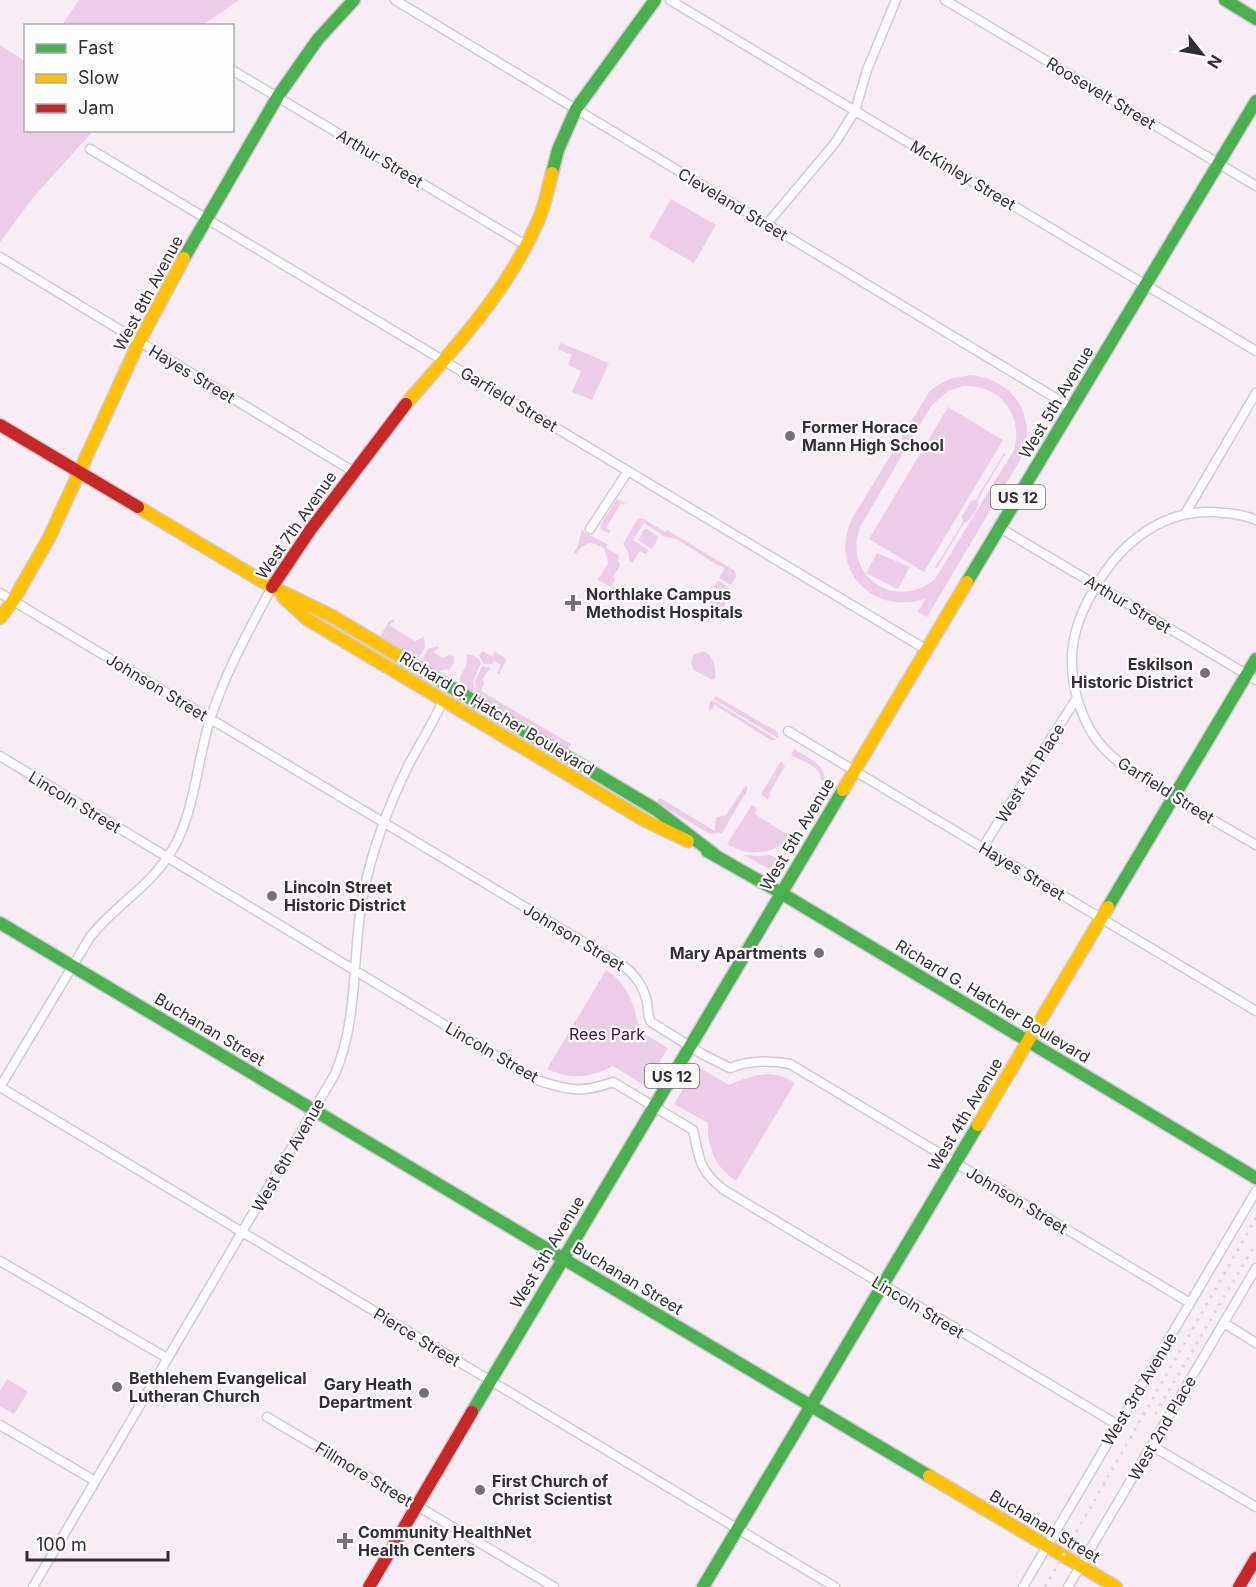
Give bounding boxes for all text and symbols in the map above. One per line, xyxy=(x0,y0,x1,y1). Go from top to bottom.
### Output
legend xyxy=(24,24,234,132)
north arrow xyxy=(1172,24,1232,84)
text: Fast xyxy=(78,37,114,58)
text: N xyxy=(1203,51,1227,72)
street label: Roosevelt Street xyxy=(1043,53,1159,133)
text: Slow xyxy=(78,67,119,88)
text: Jam xyxy=(78,97,114,118)
street label: Arthur Street xyxy=(333,124,427,192)
street label: McKinley Street xyxy=(907,136,1019,214)
street label: Cleveland Street xyxy=(675,163,791,245)
street label: West 8th Avenue xyxy=(109,232,187,354)
street label: Hayes Street xyxy=(145,341,239,407)
street label: West 5th Avenue xyxy=(1015,342,1097,462)
street label: Garfield Street xyxy=(457,362,561,436)
place label: Former Horace Mann High School xyxy=(802,417,944,455)
marker: Former Horace Mann High School xyxy=(783,429,797,443)
street label: West 7th Avenue xyxy=(251,467,341,583)
road number: US 12 xyxy=(991,485,1045,509)
street label: Arthur Street xyxy=(1081,570,1175,638)
place label: Northlake Campus Methodist Hospitals xyxy=(586,584,743,622)
marker: Northlake Campus Methodist Hospitals xyxy=(564,594,582,612)
street label: Richard G. Hatcher Boulevard xyxy=(396,647,598,779)
street label: Johnson Street xyxy=(103,649,211,725)
place label: Eskilson Historic District xyxy=(1071,654,1193,692)
marker: Eskilson Historic District xyxy=(1198,666,1212,680)
street label: West 4th Place xyxy=(991,720,1069,826)
street label: Garfield Street xyxy=(1114,752,1218,828)
street label: Lincoln Street xyxy=(25,767,125,837)
street label: West 5th Avenue xyxy=(756,774,838,894)
street label: Hayes Street xyxy=(975,838,1069,904)
place label: Lincoln Street Historic District xyxy=(284,877,406,915)
marker: Lincoln Street Historic District xyxy=(265,889,279,903)
street label: Johnson Street xyxy=(520,899,628,975)
street label: Richard G. Hatcher Boulevard xyxy=(892,935,1094,1067)
place label: Mary Apartments xyxy=(670,943,807,963)
marker: Mary Apartments xyxy=(812,946,826,960)
street label: Buchanan Street xyxy=(151,988,269,1070)
street label: Lincoln Street xyxy=(442,1017,542,1087)
park label: Rees Park xyxy=(569,1024,645,1044)
street label: West 4th Avenue xyxy=(923,1054,1007,1174)
road number: US 12 xyxy=(645,1064,699,1088)
street label: West 6th Avenue xyxy=(247,1095,329,1215)
street label: Johnson Street xyxy=(963,1162,1071,1238)
street label: West 5th Avenue xyxy=(506,1192,588,1312)
street label: Buchanan Street xyxy=(569,1237,687,1319)
street label: Lincoln Street xyxy=(868,1272,968,1342)
street label: Pierce Street xyxy=(370,1303,464,1371)
street label: West 3rd Avenue xyxy=(1097,1329,1181,1449)
place label: Bethlehem Evangelical Lutheran Church xyxy=(129,1368,307,1406)
street label: West 2nd Place xyxy=(1124,1372,1200,1484)
place label: Gary Heath Department xyxy=(319,1374,412,1412)
marker: Bethlehem Evangelical Lutheran Church xyxy=(110,1380,124,1394)
marker: Gary Heath Department xyxy=(417,1386,431,1400)
street label: Fillmore Street xyxy=(312,1437,416,1511)
place label: First Church of Christ Scientist xyxy=(492,1471,612,1509)
marker: First Church of Christ Scientist xyxy=(473,1483,487,1497)
street label: Buchanan Street xyxy=(986,1485,1104,1567)
place label: Community HealthNet Health Centers xyxy=(358,1522,532,1560)
scale bar xyxy=(27,1524,168,1562)
marker: Community HealthNet Health Centers xyxy=(336,1532,354,1550)
text: 100 m xyxy=(36,1534,87,1555)

